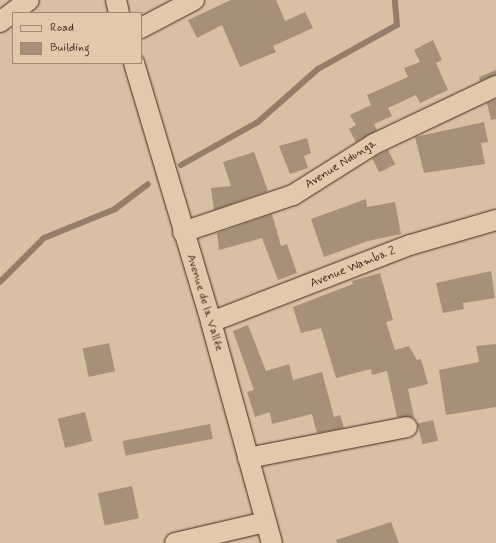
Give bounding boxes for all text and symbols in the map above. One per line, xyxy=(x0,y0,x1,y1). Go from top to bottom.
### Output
legend xyxy=(12,12,142,64)
text: Road xyxy=(50,20,74,36)
text: Building xyxy=(50,40,90,56)
street label: Avenue Ndunga xyxy=(303,137,379,193)
street label: Avenue Wamba 2 xyxy=(308,244,398,292)
street label: Avenue de la Vallée xyxy=(183,254,225,352)

